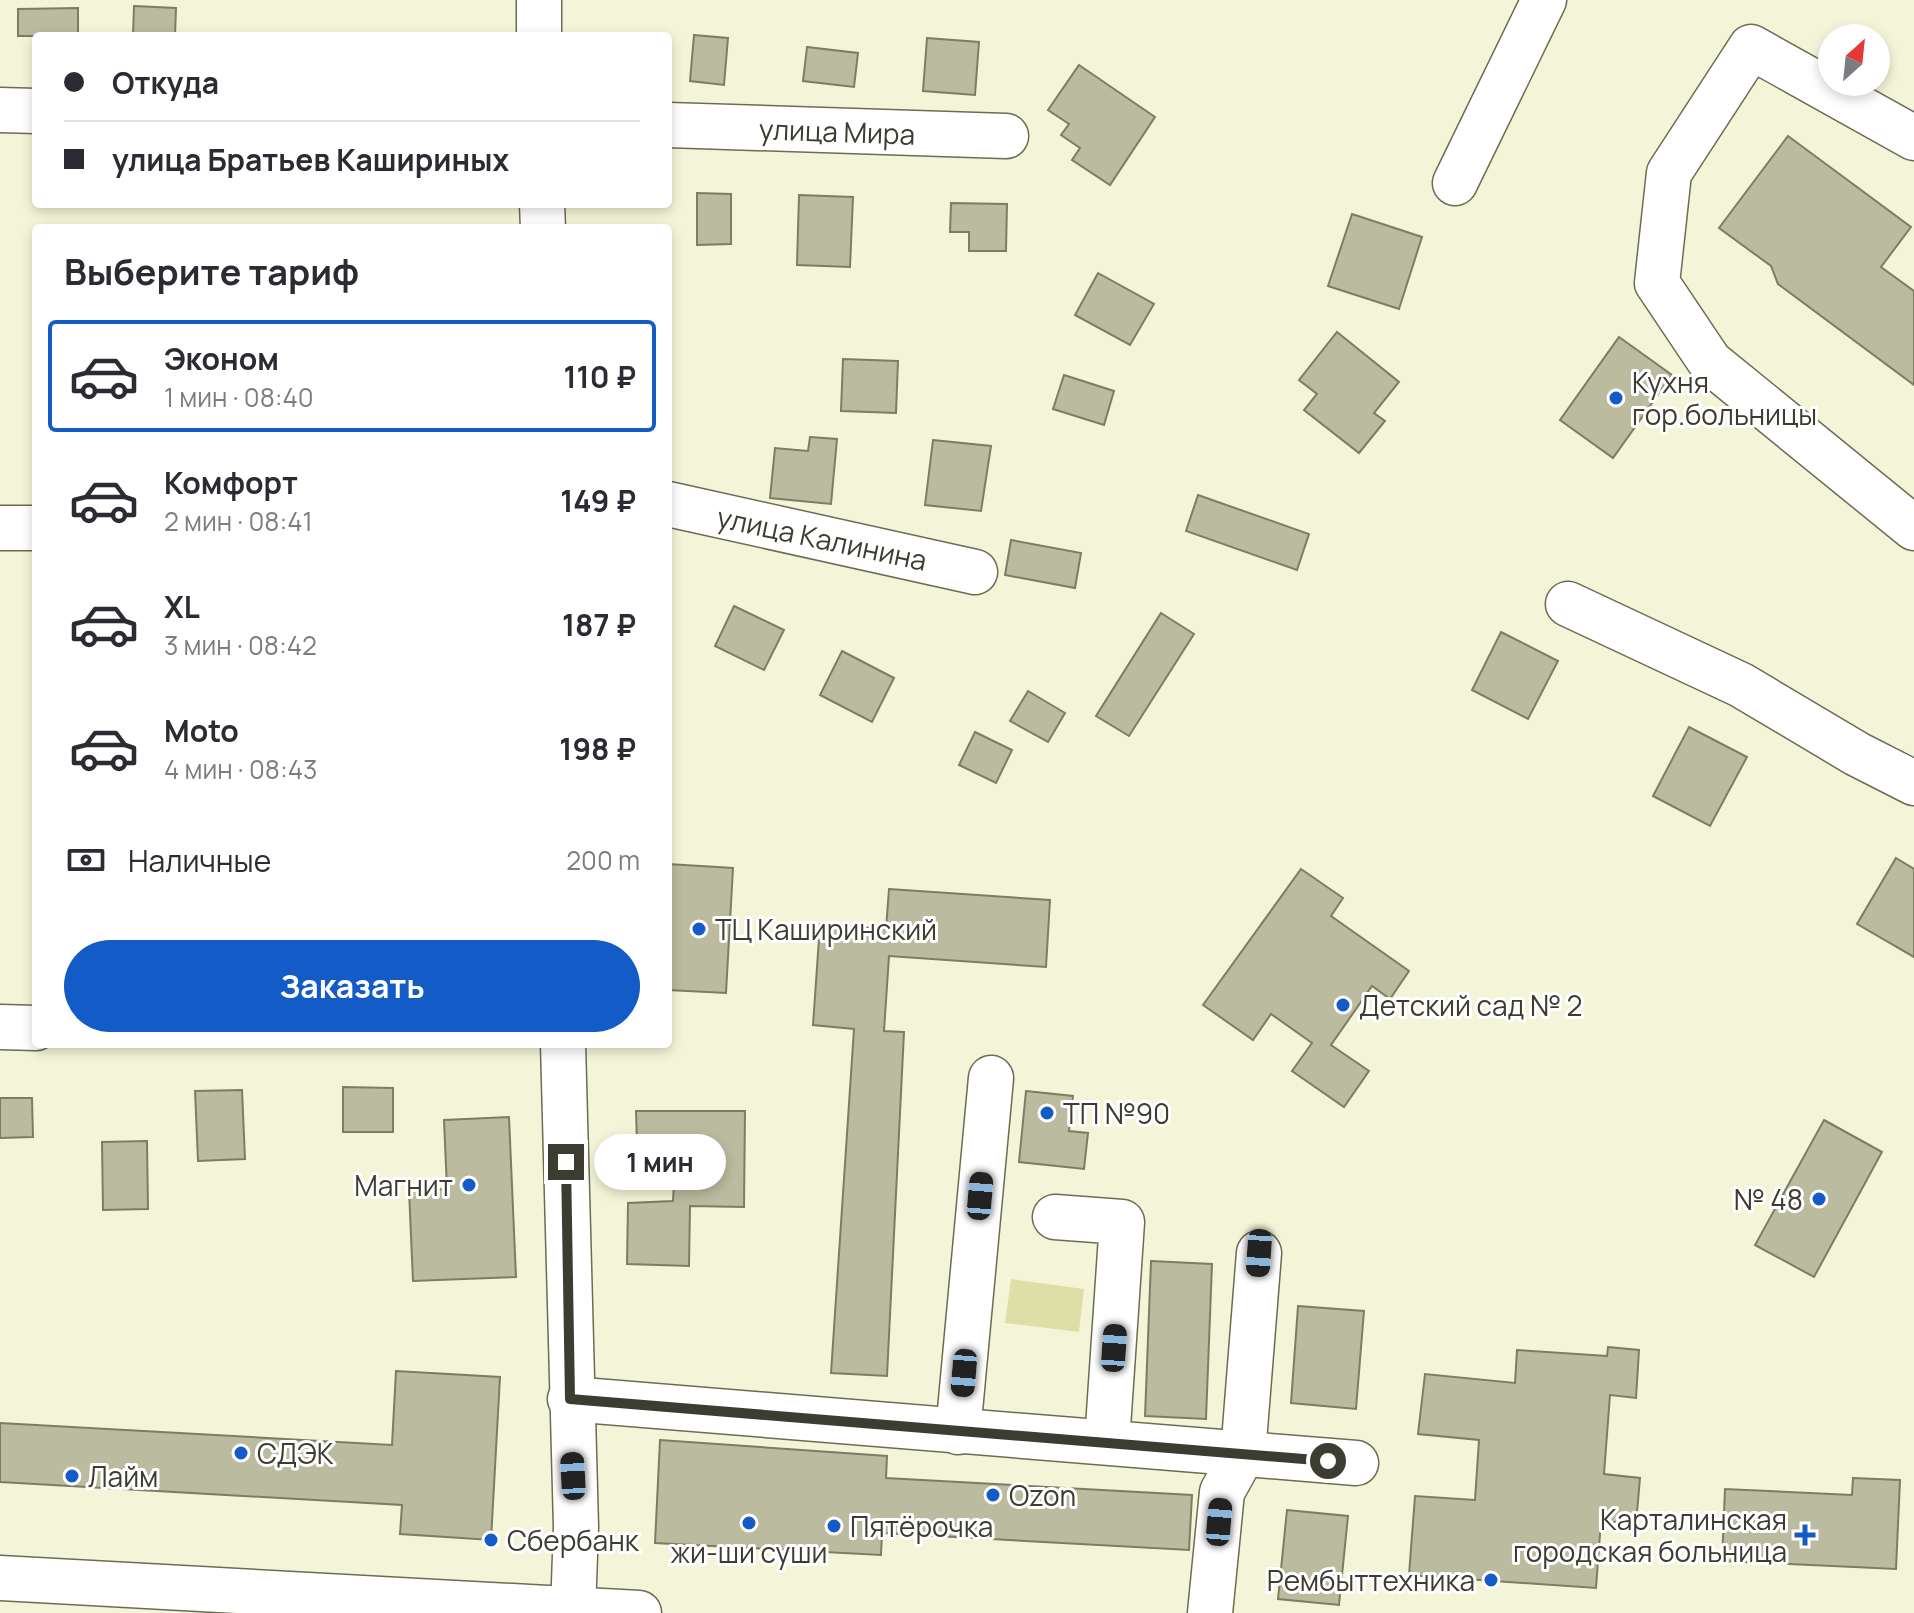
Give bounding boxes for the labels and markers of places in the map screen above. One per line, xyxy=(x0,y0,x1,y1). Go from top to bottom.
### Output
place label: Кухня гор.больницы xyxy=(1632,363,1817,433)
marker: Кухня гор.больницы xyxy=(1607,389,1625,407)
place label: ТЦ Каширинский xyxy=(715,910,937,948)
marker: ТЦ Каширинский xyxy=(690,920,708,938)
place label: Детский сад № 2 xyxy=(1359,986,1582,1024)
marker: Детский сад № 2 xyxy=(1334,996,1352,1014)
place label: ТП №90 xyxy=(1063,1094,1170,1132)
marker: ТП №90 xyxy=(1038,1104,1056,1122)
place label: Магнит xyxy=(354,1166,453,1204)
marker: Магнит xyxy=(460,1176,478,1194)
place label: № 48 xyxy=(1734,1180,1803,1218)
marker: № 48 xyxy=(1810,1190,1828,1208)
place label: СДЭК xyxy=(257,1434,334,1472)
marker: СДЭК xyxy=(232,1444,250,1462)
place label: Лайм xyxy=(88,1457,158,1495)
marker: Лайм xyxy=(63,1467,81,1485)
place label: Ozon xyxy=(1009,1476,1076,1514)
marker: Ozon xyxy=(984,1486,1002,1504)
place label: Карталинская городская больница xyxy=(1513,1500,1787,1570)
place label: Пятёрочка xyxy=(850,1507,993,1545)
marker: жи-ши суши xyxy=(740,1514,758,1532)
marker: Пятёрочка xyxy=(825,1517,843,1535)
place label: Сбербанк xyxy=(507,1521,640,1559)
marker: Карталинская городская больница xyxy=(1794,1524,1816,1546)
marker: Сбербанк xyxy=(482,1531,500,1549)
place label: жи-ши суши xyxy=(671,1533,827,1571)
place label: Рембыттехника xyxy=(1267,1561,1475,1599)
marker: Рембыттехника xyxy=(1482,1571,1500,1589)

